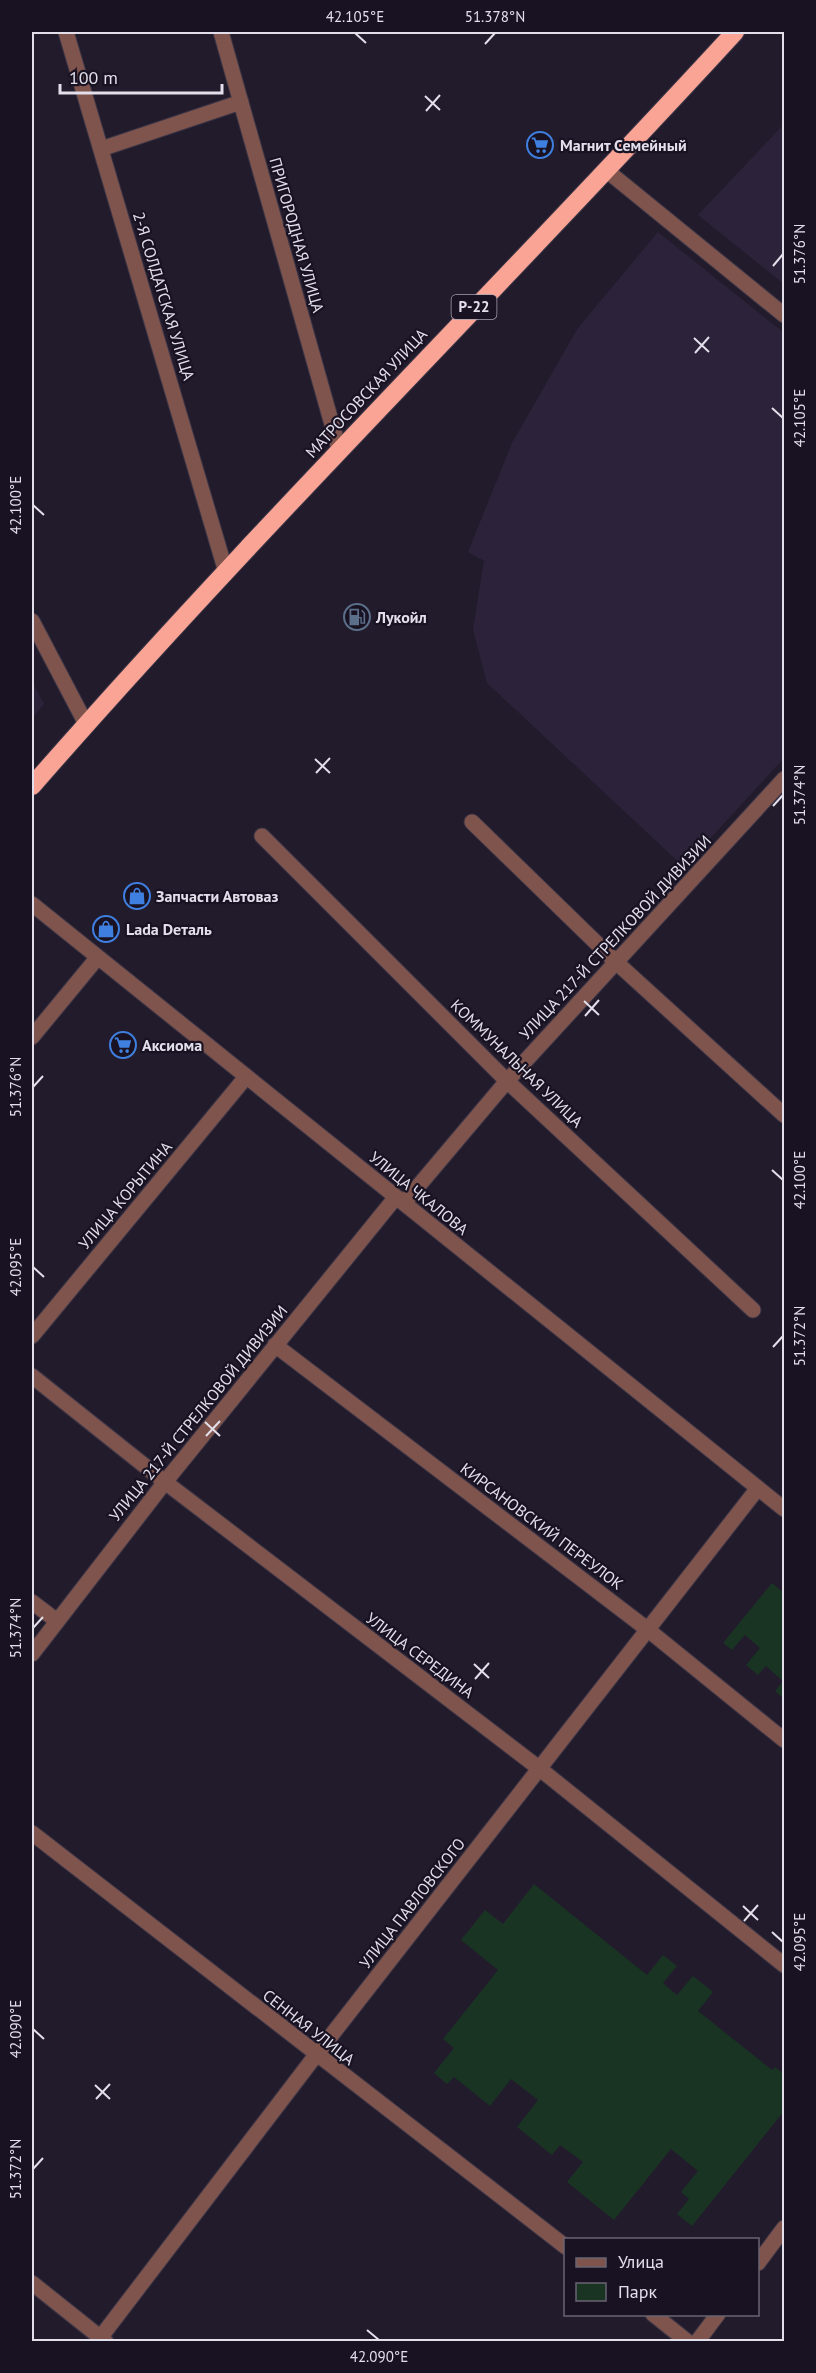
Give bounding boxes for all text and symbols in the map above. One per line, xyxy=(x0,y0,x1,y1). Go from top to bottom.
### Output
text: 42.105°E xyxy=(326,7,384,26)
text: 51.378°N xyxy=(465,7,525,26)
scale bar xyxy=(60,57,222,95)
text: 100 m xyxy=(69,66,118,89)
supermarket icon: Магнит Семейный xyxy=(525,130,555,160)
place label: Магнит Семейный xyxy=(560,135,687,155)
street label: ПРИГОРОДНАЯ УЛИЦА xyxy=(265,155,329,315)
street label: 2-Я СОЛДАТСКАЯ УЛИЦА xyxy=(129,209,199,383)
text: 51.376°N xyxy=(790,224,809,284)
road number: Р-22 xyxy=(452,295,496,319)
street label: МАТРОСОВСКАЯ УЛИЦА xyxy=(301,324,431,462)
text: 42.105°E xyxy=(790,389,809,447)
text: 42.100°E xyxy=(6,476,25,534)
fuel station icon: Лукойл xyxy=(342,602,372,632)
place label: Лукойл xyxy=(375,607,427,627)
text: 51.374°N xyxy=(790,765,809,825)
street label: УЛИЦА 217-Й СТРЕЛКОВОЙ ДИВИЗИИ xyxy=(515,831,715,1043)
shop icon: Запчасти Автоваз xyxy=(122,881,152,911)
place label: Запчасти Автоваз xyxy=(156,886,278,906)
shop icon: Lada Dеталь xyxy=(91,914,121,944)
place label: Lada Dеталь xyxy=(126,919,212,939)
street label: КОММУНАЛЬНАЯ УЛИЦА xyxy=(447,995,588,1132)
supermarket icon: Аксиома xyxy=(108,1030,138,1060)
place label: Аксиома xyxy=(142,1035,202,1055)
text: 51.376°N xyxy=(6,1057,25,1117)
street label: УЛИЦА КОРЫТИНА xyxy=(74,1136,176,1253)
street label: УЛИЦА ЧКАЛОВА xyxy=(365,1147,473,1239)
text: 42.100°E xyxy=(790,1151,809,1209)
text: 42.095°E xyxy=(6,1238,25,1296)
street label: УЛИЦА 217-Й СТРЕЛКОВОЙ ДИВИЗИИ xyxy=(105,1301,291,1525)
text: 51.372°N xyxy=(790,1306,809,1366)
street label: КИРСАНОВСКИЙ ПЕРЕУЛОК xyxy=(456,1458,628,1594)
text: 51.374°N xyxy=(6,1598,25,1658)
street label: УЛИЦА СЕРЕДИНА xyxy=(362,1608,478,1703)
street label: УЛИЦА ПАВЛОВСКОГО xyxy=(355,1834,469,1972)
text: 42.095°E xyxy=(790,1913,809,1971)
street label: СЕННАЯ УЛИЦА xyxy=(259,1985,359,2069)
text: 42.090°E xyxy=(6,2000,25,2058)
text: 51.372°N xyxy=(6,2139,25,2199)
legend xyxy=(564,2238,759,2316)
text: Улица xyxy=(618,2250,664,2273)
text: Парк xyxy=(618,2280,658,2303)
text: 42.090°E xyxy=(350,2347,408,2366)

